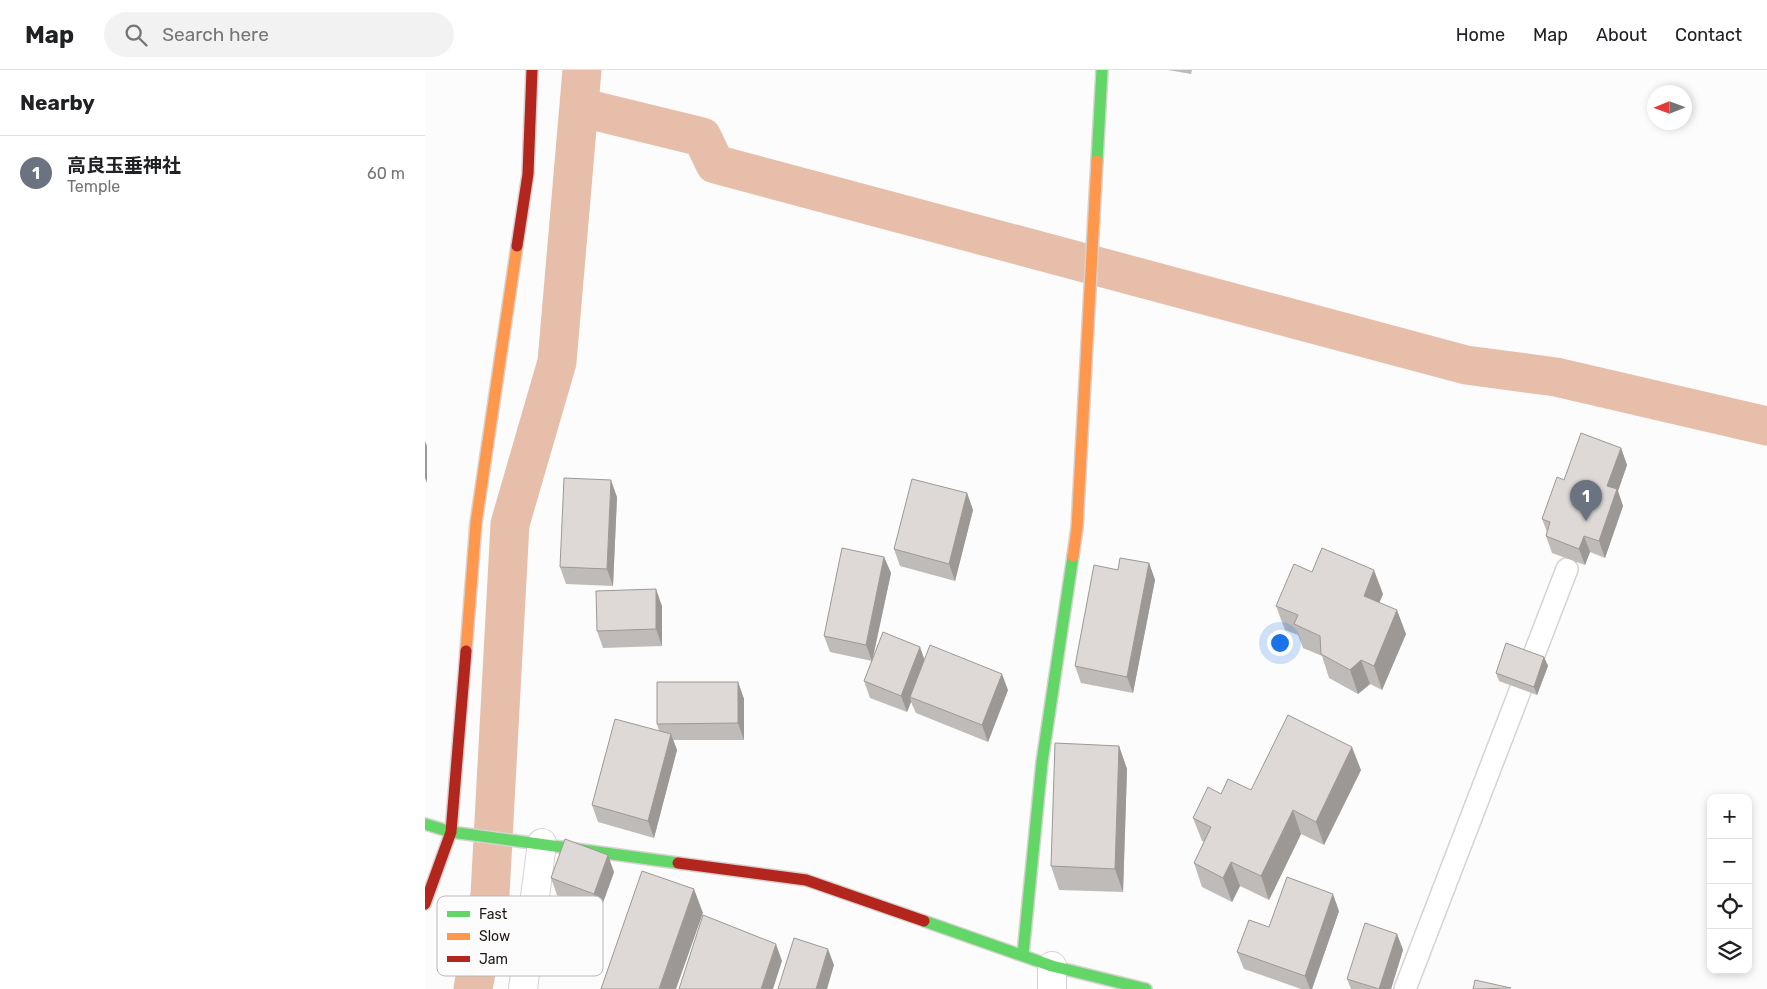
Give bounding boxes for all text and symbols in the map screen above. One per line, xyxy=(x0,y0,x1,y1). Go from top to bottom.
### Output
search box xyxy=(104,12,454,57)
text: Map xyxy=(25,21,74,49)
icon: search xyxy=(122,21,150,49)
text: Search here xyxy=(162,23,269,46)
text: Home xyxy=(1456,24,1505,46)
text: Map xyxy=(1533,24,1568,46)
text: About xyxy=(1596,24,1647,46)
text: Contact xyxy=(1675,24,1742,46)
north arrow xyxy=(1647,85,1692,130)
text: Nearby xyxy=(20,90,95,115)
text: 高良玉垂神社 xyxy=(67,154,181,177)
text: 1 xyxy=(32,164,40,183)
text: 60 m xyxy=(367,164,405,183)
text: Temple xyxy=(67,177,120,196)
pin: 1 xyxy=(1570,480,1602,521)
your location xyxy=(1267,630,1293,656)
map controls xyxy=(1707,794,1752,974)
button: + xyxy=(1707,794,1752,839)
button: − xyxy=(1707,839,1752,884)
button: locate xyxy=(1707,884,1752,929)
legend xyxy=(437,896,603,976)
text: Fast xyxy=(479,906,508,923)
text: Slow xyxy=(479,928,510,945)
button: layers xyxy=(1707,929,1752,974)
text: Jam xyxy=(479,951,508,968)

